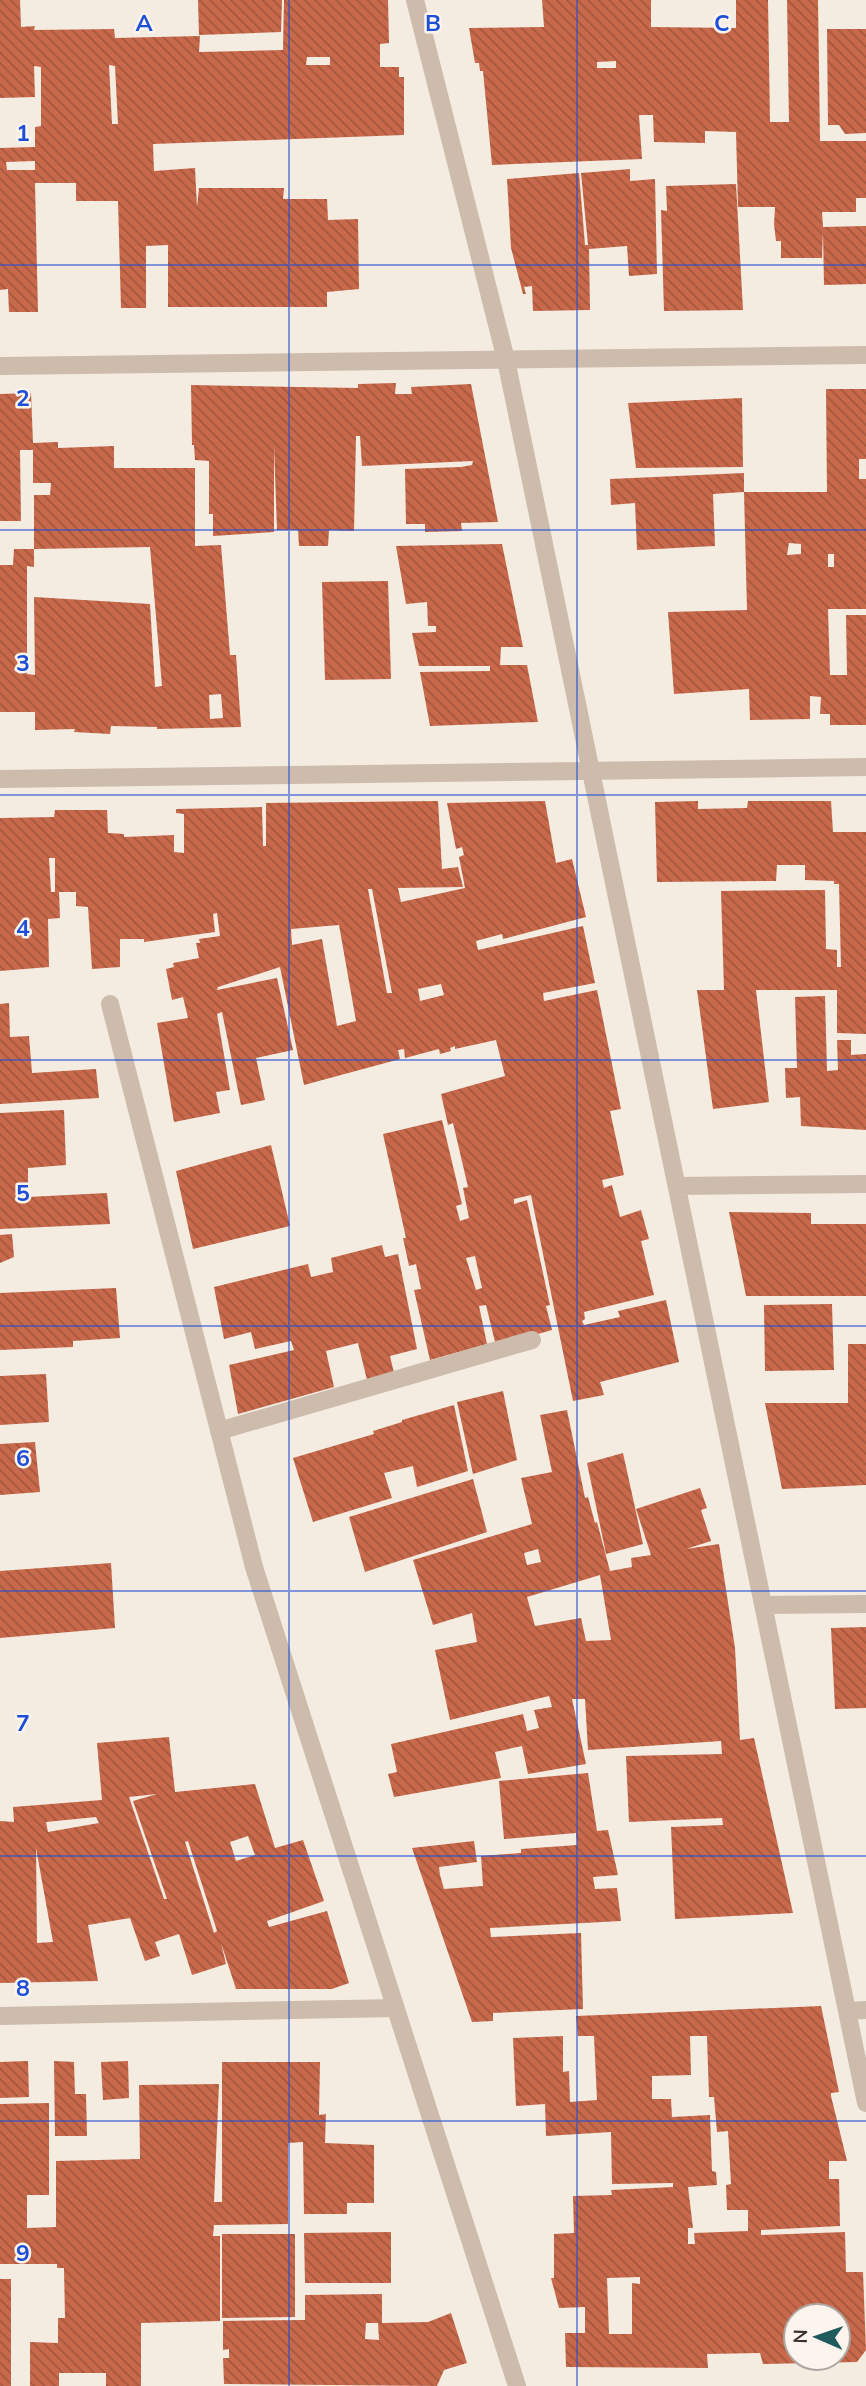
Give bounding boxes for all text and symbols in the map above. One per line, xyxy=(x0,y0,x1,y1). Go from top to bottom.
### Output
text: A xyxy=(135,8,153,37)
text: B xyxy=(425,8,441,37)
text: C xyxy=(714,8,730,37)
text: 1 xyxy=(16,118,30,147)
text: 2 xyxy=(16,383,30,412)
text: 3 xyxy=(16,648,30,677)
text: 4 xyxy=(16,913,30,942)
text: 5 xyxy=(16,1178,30,1207)
text: 6 xyxy=(16,1443,30,1472)
text: 7 xyxy=(16,1708,30,1737)
text: 8 xyxy=(16,1973,30,2002)
text: 9 xyxy=(16,2238,30,2267)
north arrow xyxy=(782,2302,852,2372)
text: N xyxy=(788,2329,812,2344)

